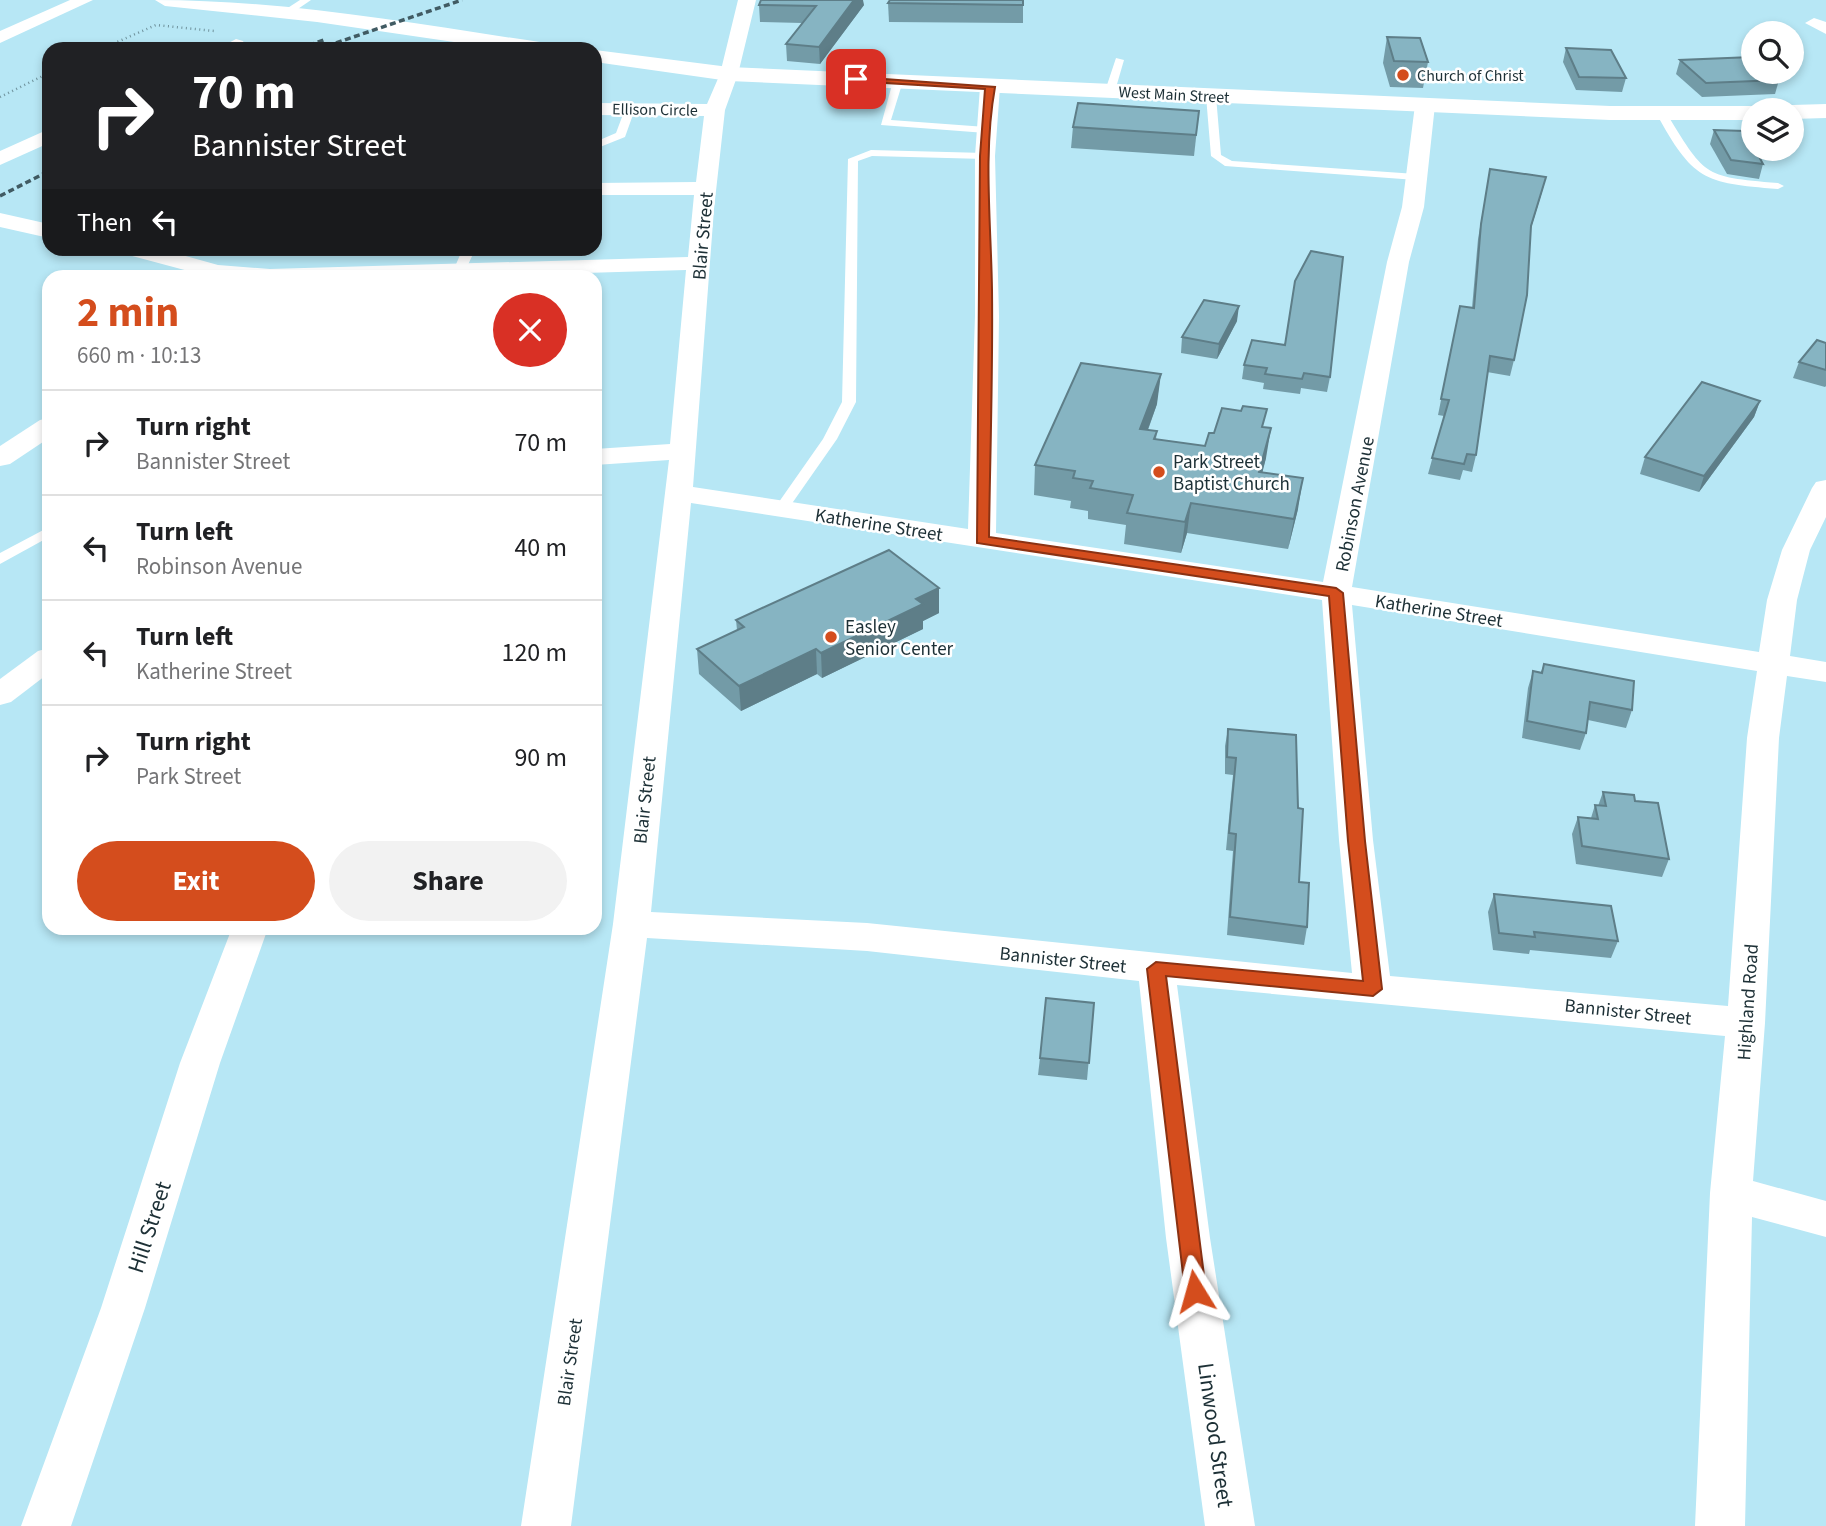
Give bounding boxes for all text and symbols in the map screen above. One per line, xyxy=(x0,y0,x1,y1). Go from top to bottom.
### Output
map controls xyxy=(1741,21,1804,161)
button: search xyxy=(1741,21,1804,84)
pin xyxy=(826,49,886,109)
text: 70 m xyxy=(192,58,296,128)
icon: arrive xyxy=(837,60,875,98)
place label: Church of Christ xyxy=(1417,65,1524,87)
marker: Church of Christ xyxy=(1395,67,1411,83)
icon: right xyxy=(77,70,168,161)
street label: West Main Street xyxy=(1118,81,1231,109)
street label: Ellison Circle xyxy=(612,98,698,122)
button: layers xyxy=(1741,98,1804,161)
text: Bannister Street xyxy=(192,123,407,169)
street label: Blair Street xyxy=(686,190,721,281)
icon: left xyxy=(146,203,184,241)
text: Then xyxy=(77,204,132,241)
text: 2 min xyxy=(77,283,179,343)
button: close xyxy=(493,293,567,367)
text: 660 m · 10:13 xyxy=(77,339,201,372)
text: Turn right xyxy=(136,408,251,445)
icon: right xyxy=(77,424,115,462)
text: 70 m xyxy=(514,424,567,461)
street label: Robinson Avenue xyxy=(1329,434,1382,574)
text: Bannister Street xyxy=(136,445,290,478)
place label: Park Street Baptist Church xyxy=(1173,449,1290,498)
marker: Park Street Baptist Church xyxy=(1151,464,1167,480)
street label: Katherine Street xyxy=(813,502,945,549)
text: Turn left xyxy=(136,513,233,550)
icon: left xyxy=(77,529,115,567)
text: 40 m xyxy=(514,529,567,566)
text: Robinson Avenue xyxy=(136,550,302,583)
street label: Katherine Street xyxy=(1373,588,1505,635)
place label: Easley Senior Center xyxy=(845,614,954,663)
text: Turn left xyxy=(136,618,233,655)
marker: Easley Senior Center xyxy=(823,629,839,645)
icon: left xyxy=(77,634,115,672)
text: 120 m xyxy=(501,634,567,671)
text: Katherine Street xyxy=(136,655,292,688)
text: Turn right xyxy=(136,723,251,760)
icon: right xyxy=(77,739,115,777)
text: 90 m xyxy=(514,739,567,776)
street label: Blair Street xyxy=(627,754,664,845)
text: Park Street xyxy=(136,760,241,793)
button: Exit xyxy=(77,841,315,921)
button: Share xyxy=(329,841,567,921)
street label: Bannister Street xyxy=(998,940,1128,981)
street label: Highland Road xyxy=(1731,943,1766,1061)
street label: Bannister Street xyxy=(1563,992,1693,1033)
street label: Hill Street xyxy=(119,1177,180,1277)
position arrow xyxy=(1158,1254,1232,1328)
street label: Blair Street xyxy=(551,1316,590,1408)
street label: Linwood Street xyxy=(1189,1361,1242,1510)

